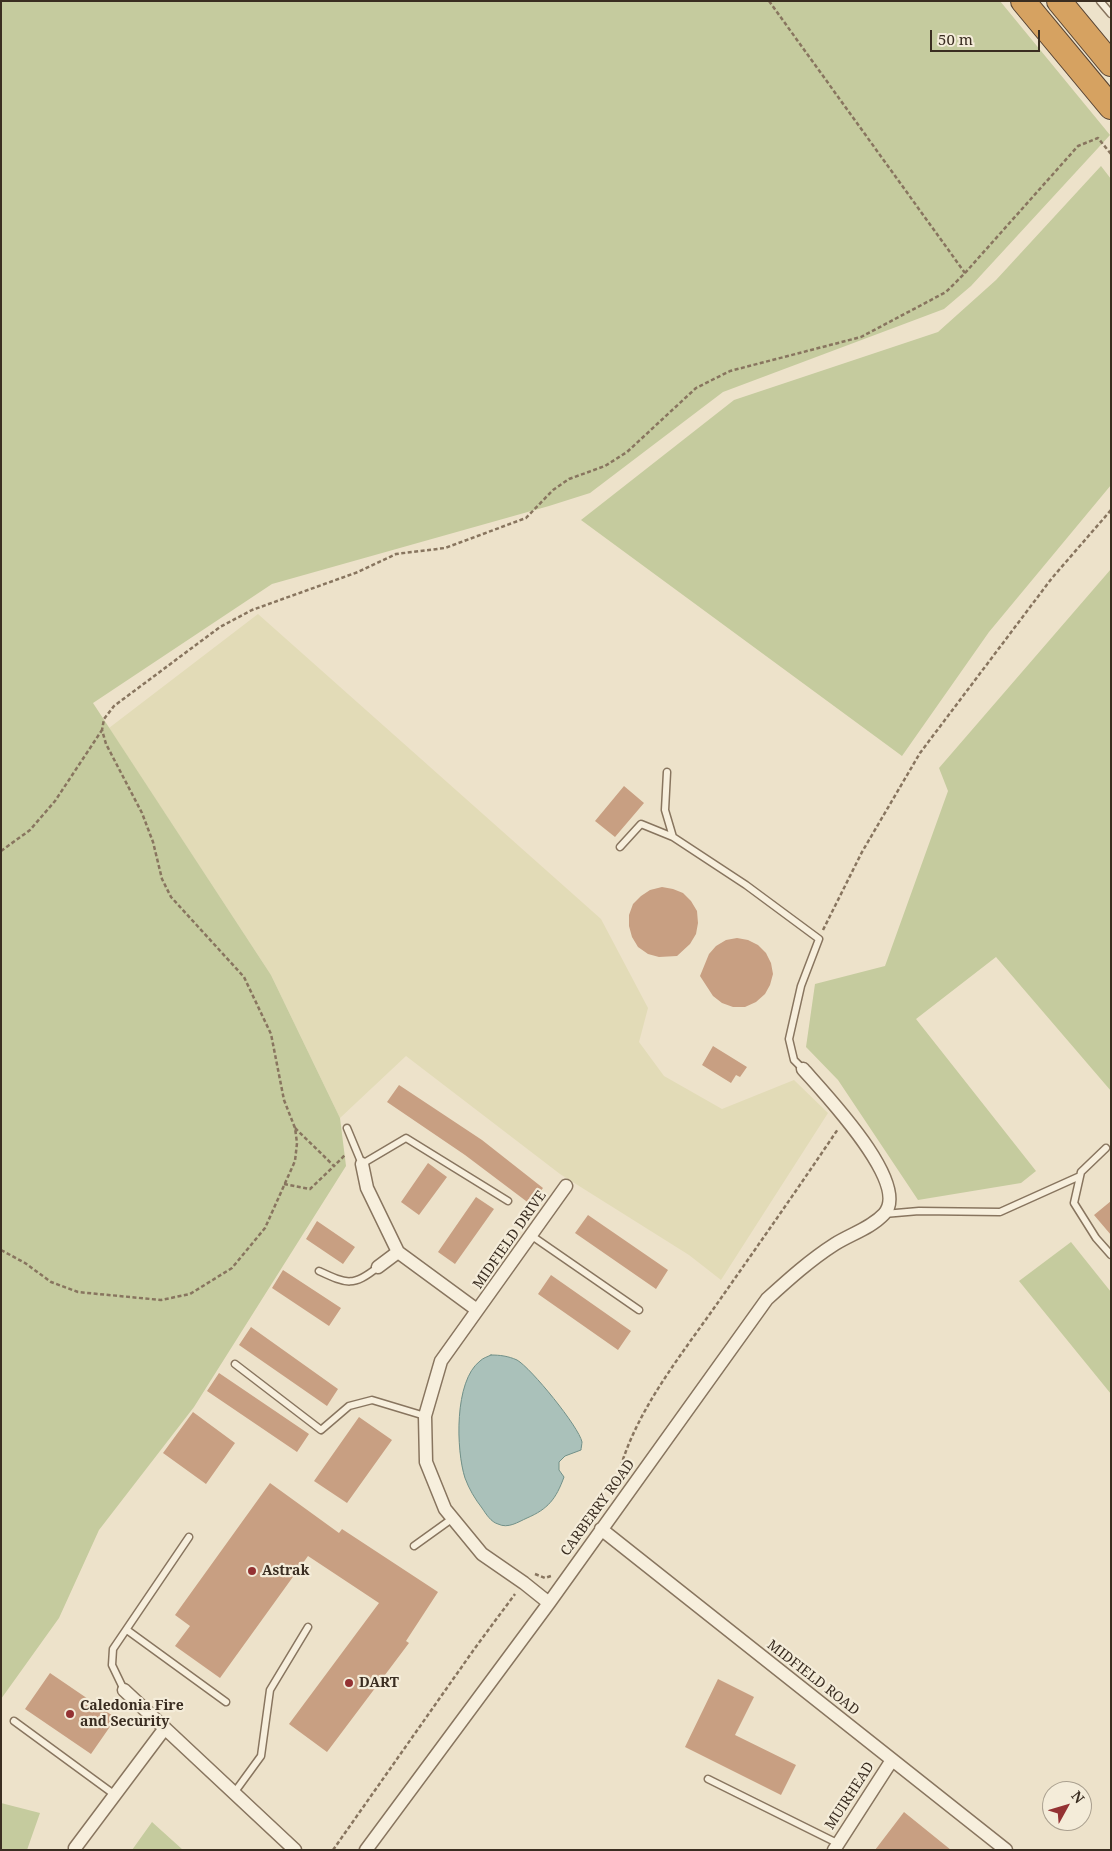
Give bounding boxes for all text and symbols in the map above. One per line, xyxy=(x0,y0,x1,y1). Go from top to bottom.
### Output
scale bar xyxy=(932,20,1042,52)
text: 50 m xyxy=(938,29,973,49)
street label: MIDFIELD DRIVE xyxy=(470,1188,550,1292)
street label: CARBERRY ROAD xyxy=(557,1457,639,1559)
place label: Astrak xyxy=(262,1563,309,1579)
marker: Astrak xyxy=(246,1565,258,1577)
street label: MIDFIELD ROAD xyxy=(764,1637,862,1719)
place label: DART xyxy=(359,1675,399,1691)
marker: DART xyxy=(343,1677,355,1689)
place label: Caledonia Fire and Security xyxy=(80,1698,184,1730)
marker: Caledonia Fire and Security xyxy=(64,1708,76,1720)
street label: MUIRHEAD xyxy=(822,1759,878,1833)
north arrow xyxy=(1042,1781,1092,1831)
text: N xyxy=(1067,1787,1089,1807)

